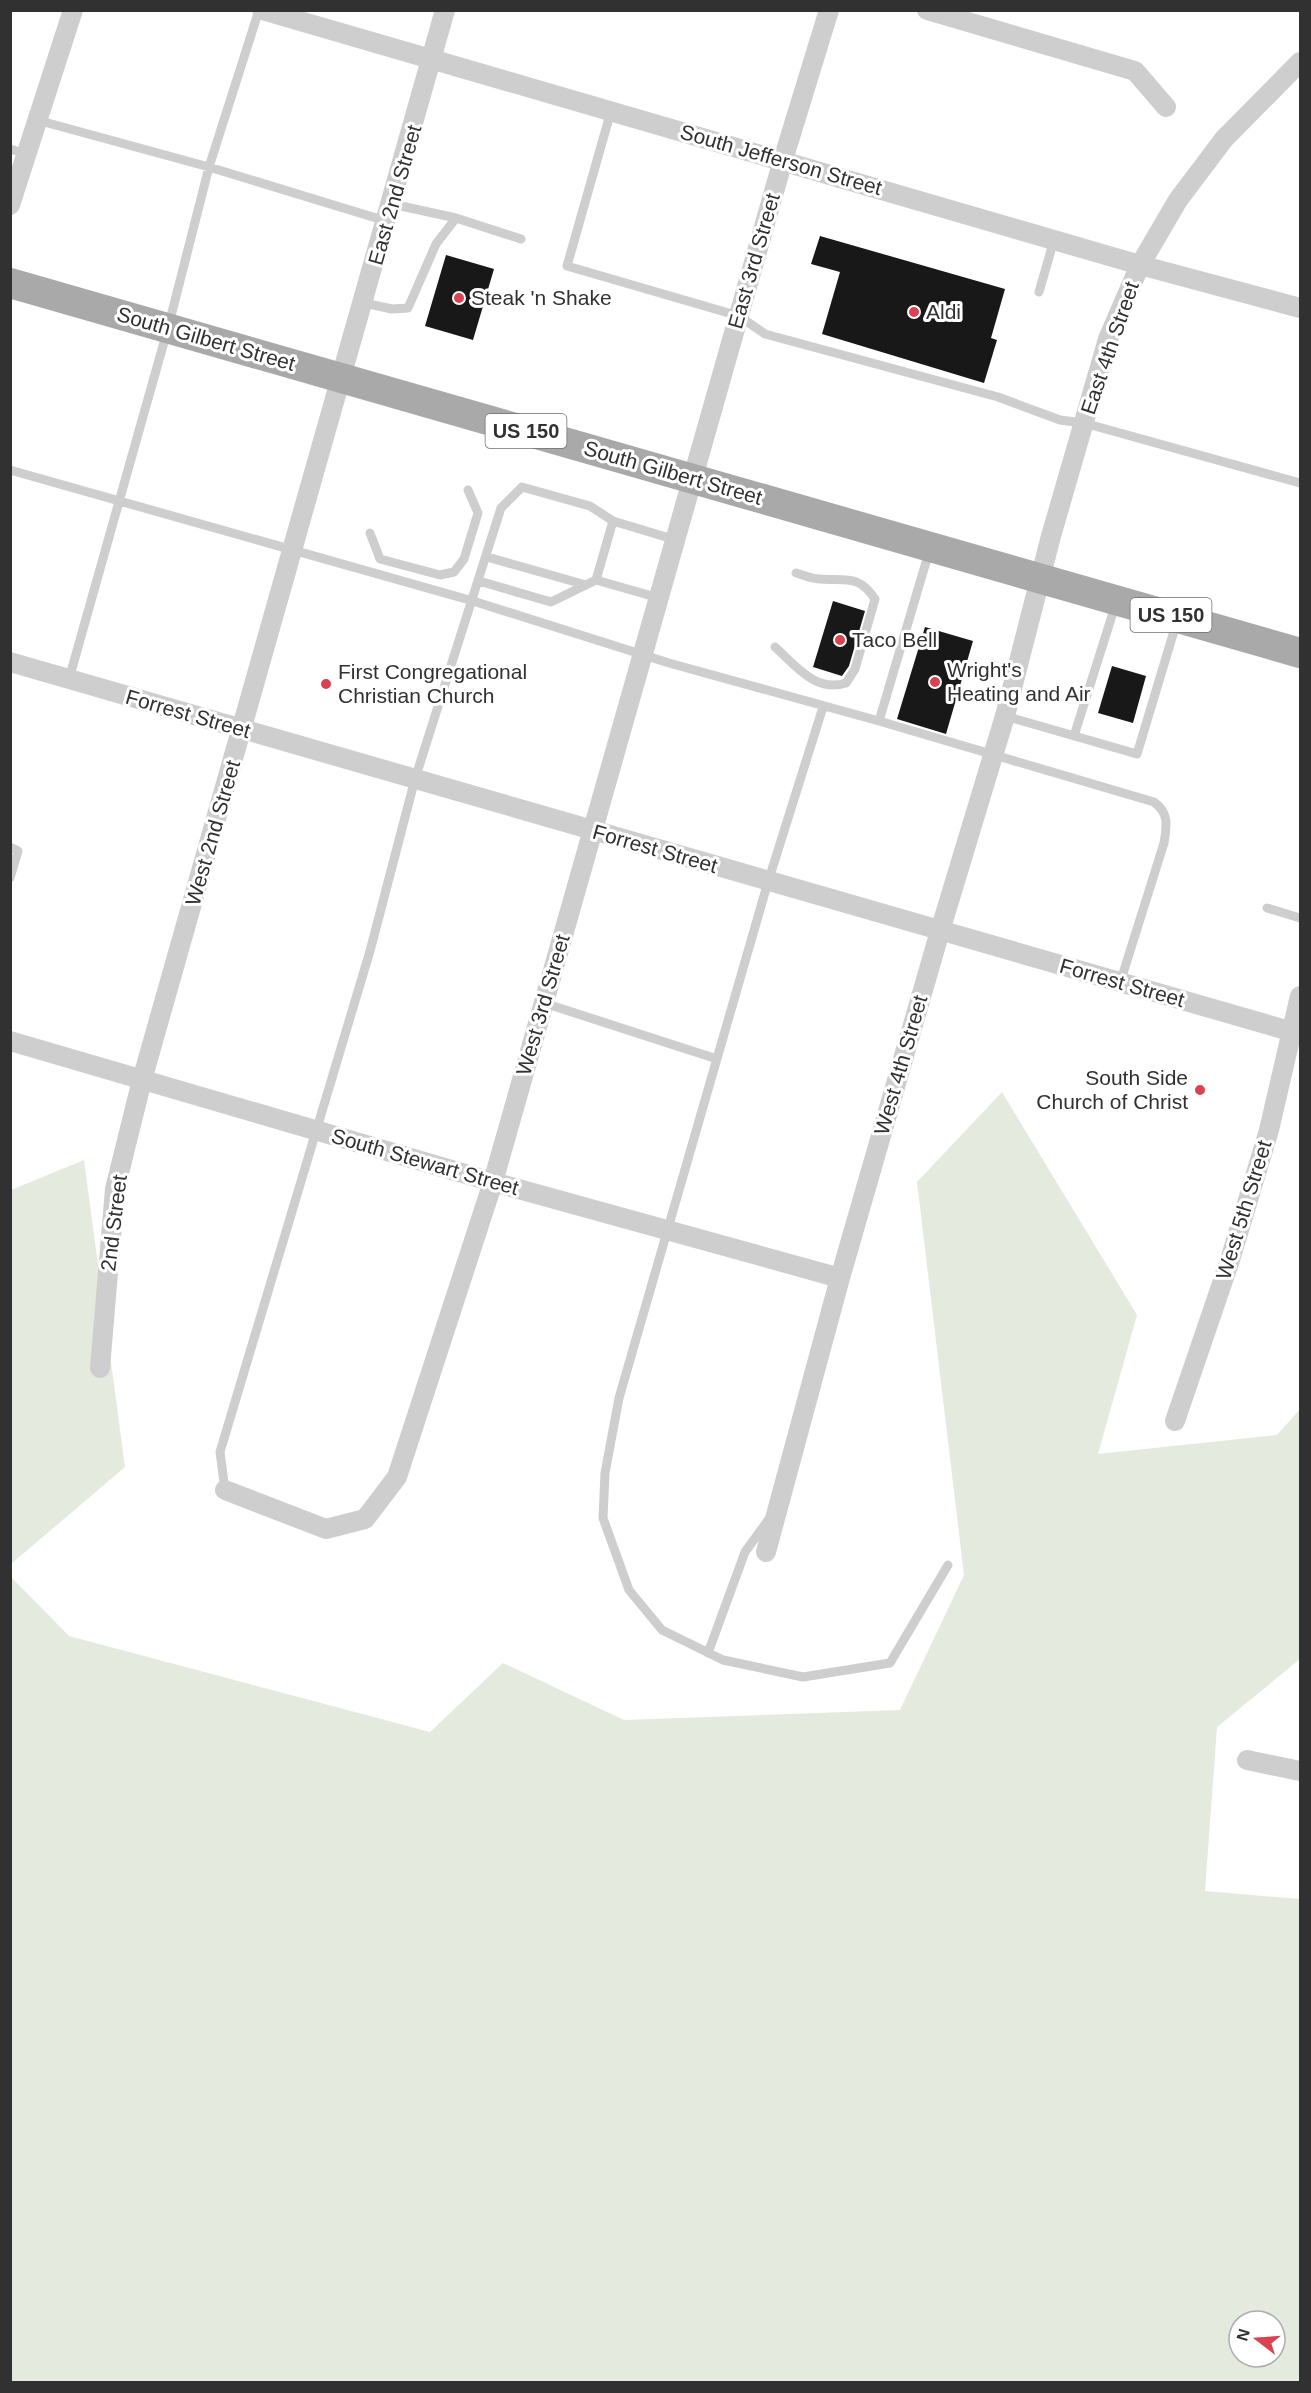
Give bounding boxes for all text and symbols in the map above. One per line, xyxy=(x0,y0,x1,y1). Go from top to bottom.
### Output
street label: South Jefferson Street xyxy=(678,120,885,199)
street label: East 2nd Street xyxy=(364,122,426,268)
street label: East 3rd Street xyxy=(723,190,784,331)
street label: East 4th Street xyxy=(1076,278,1143,417)
place label: Steak 'n Shake xyxy=(471,286,612,309)
marker: Steak 'n Shake xyxy=(452,291,466,305)
place label: Aldi xyxy=(926,300,961,323)
street label: South Gilbert Street xyxy=(114,302,298,375)
marker: Aldi xyxy=(907,305,921,319)
road number: US 150 xyxy=(486,414,566,448)
street label: South Gilbert Street xyxy=(581,436,765,509)
road number: US 150 xyxy=(1130,598,1212,632)
place label: Taco Bell xyxy=(852,628,937,651)
marker: Taco Bell xyxy=(833,633,847,647)
place label: Wright's Heating and Air xyxy=(947,658,1091,705)
place label: First Congregational Christian Church xyxy=(338,660,527,707)
marker: Wright's Heating and Air xyxy=(928,675,942,689)
marker: First Congregational Christian Church xyxy=(319,677,333,691)
street label: Forrest Street xyxy=(123,685,253,742)
street label: West 2nd Street xyxy=(181,757,244,908)
street label: Forrest Street xyxy=(590,820,720,877)
street label: West 3rd Street xyxy=(511,932,574,1078)
street label: Forrest Street xyxy=(1057,954,1187,1011)
street label: West 4th Street xyxy=(870,992,932,1137)
place label: South Side Church of Christ xyxy=(1036,1066,1188,1113)
marker: South Side Church of Christ xyxy=(1193,1083,1207,1097)
street label: South Stewart Street xyxy=(329,1124,522,1199)
street label: West 5th Street xyxy=(1211,1137,1276,1282)
street label: 2nd Street xyxy=(96,1173,131,1272)
north arrow xyxy=(1227,2309,1287,2369)
text: N xyxy=(1233,2327,1253,2343)

